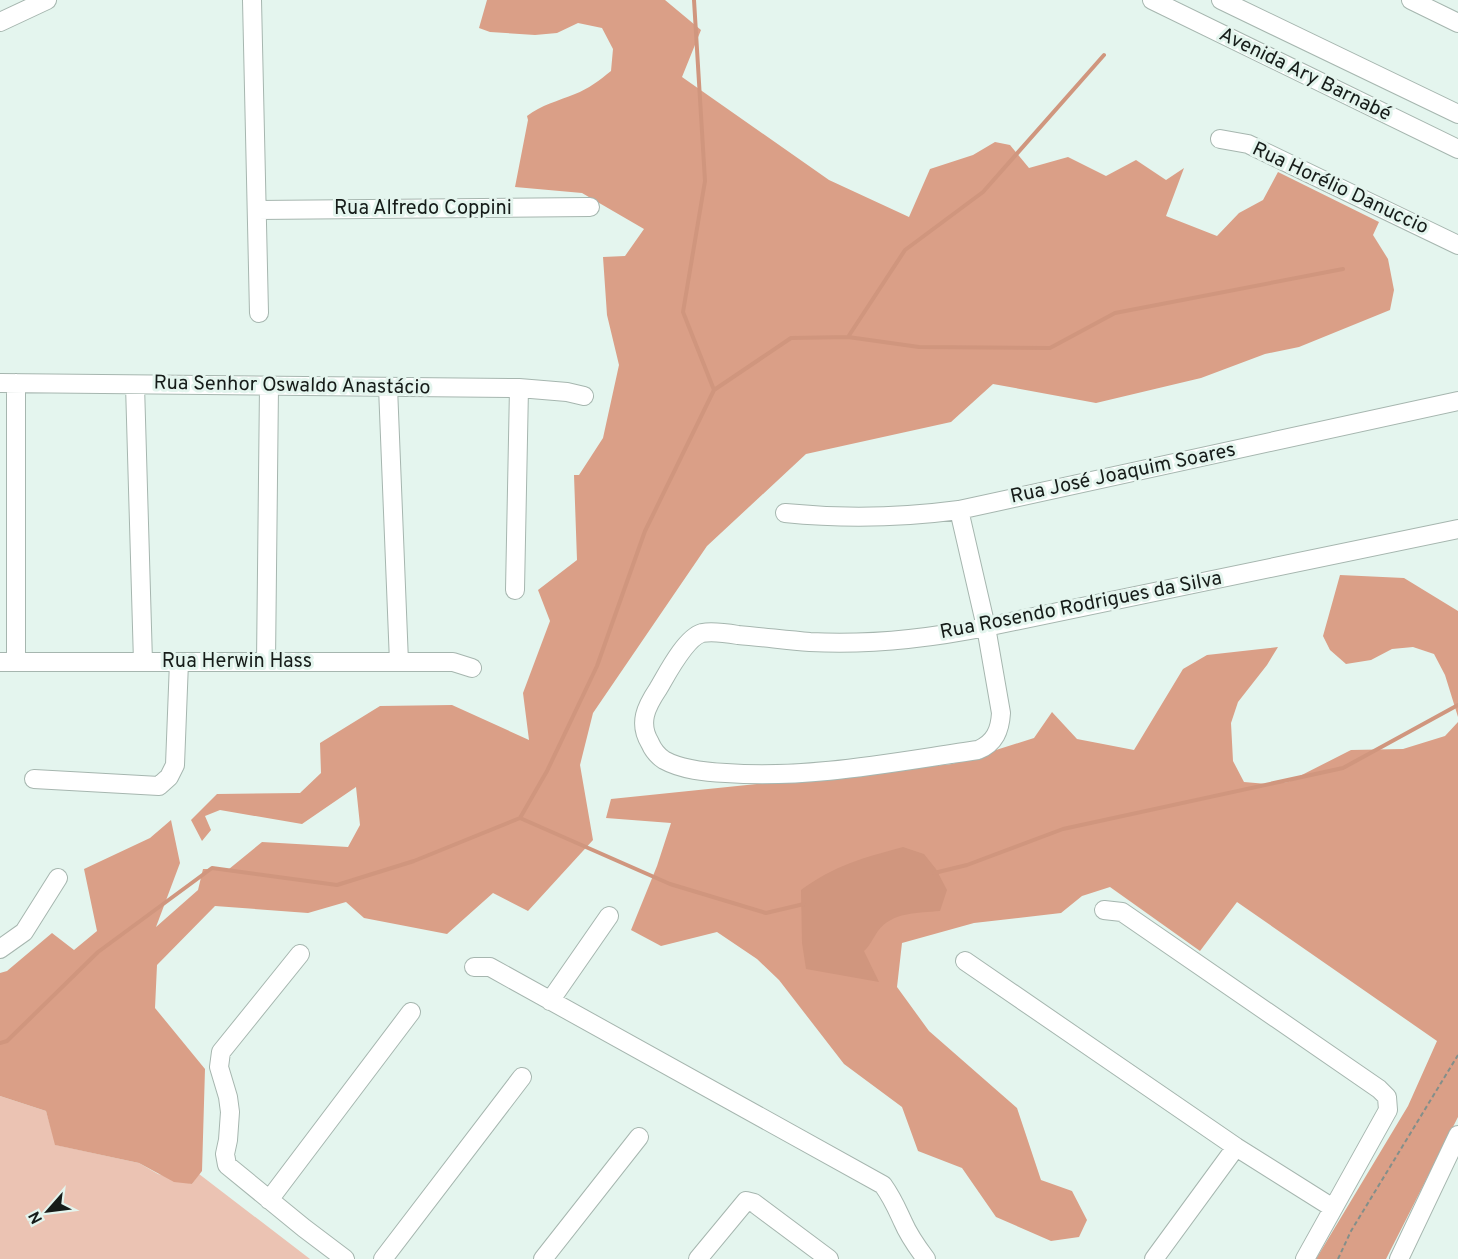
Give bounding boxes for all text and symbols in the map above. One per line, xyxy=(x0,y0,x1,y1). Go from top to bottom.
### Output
street label: Avenida Ary Barnabé xyxy=(1215,22,1395,128)
street label: Rua Horélio Danuccio xyxy=(1248,137,1432,241)
street label: Rua Alfredo Coppini xyxy=(334,196,512,222)
street label: Rua Senhor Oswaldo Anastácio xyxy=(153,371,431,401)
street label: Rua José Joaquim Soares xyxy=(1008,437,1238,511)
street label: Rua Rosendo Rodrigues da Silva xyxy=(938,566,1224,646)
street label: Rua Herwin Hass xyxy=(162,649,312,675)
north arrow xyxy=(18,1181,78,1241)
text: N xyxy=(25,1207,48,1227)

